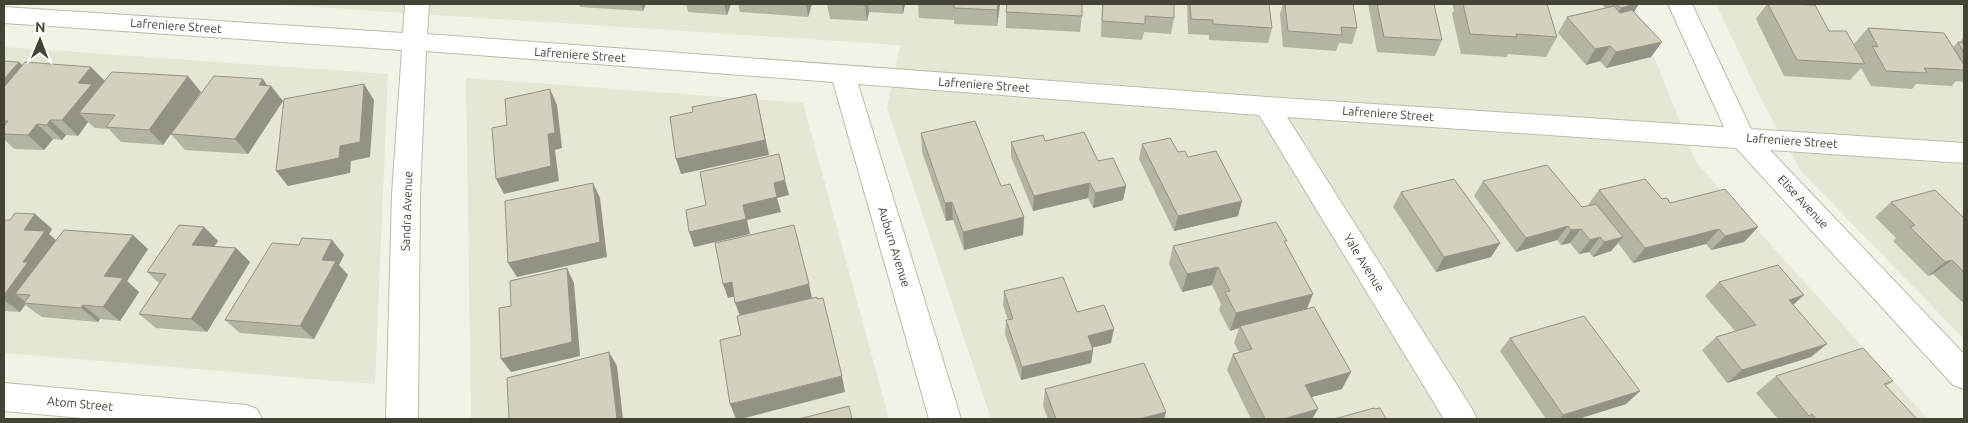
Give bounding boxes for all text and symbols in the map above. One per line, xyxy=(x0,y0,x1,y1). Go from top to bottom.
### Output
north arrow xyxy=(15,15,65,65)
street label: Lafreniere Street xyxy=(130,16,223,35)
text: N xyxy=(35,19,46,35)
street label: Lafreniere Street xyxy=(534,45,627,64)
street label: Lafreniere Street xyxy=(938,75,1031,94)
street label: Lafreniere Street xyxy=(1342,104,1435,123)
street label: Lafreniere Street xyxy=(1746,131,1839,150)
street label: Sandra Avenue xyxy=(399,171,414,251)
street label: Elise Avenue xyxy=(1775,172,1831,231)
street label: Auburn Avenue xyxy=(876,205,913,288)
street label: Yale Avenue xyxy=(1342,231,1387,294)
street label: Atom Street xyxy=(47,394,114,413)

